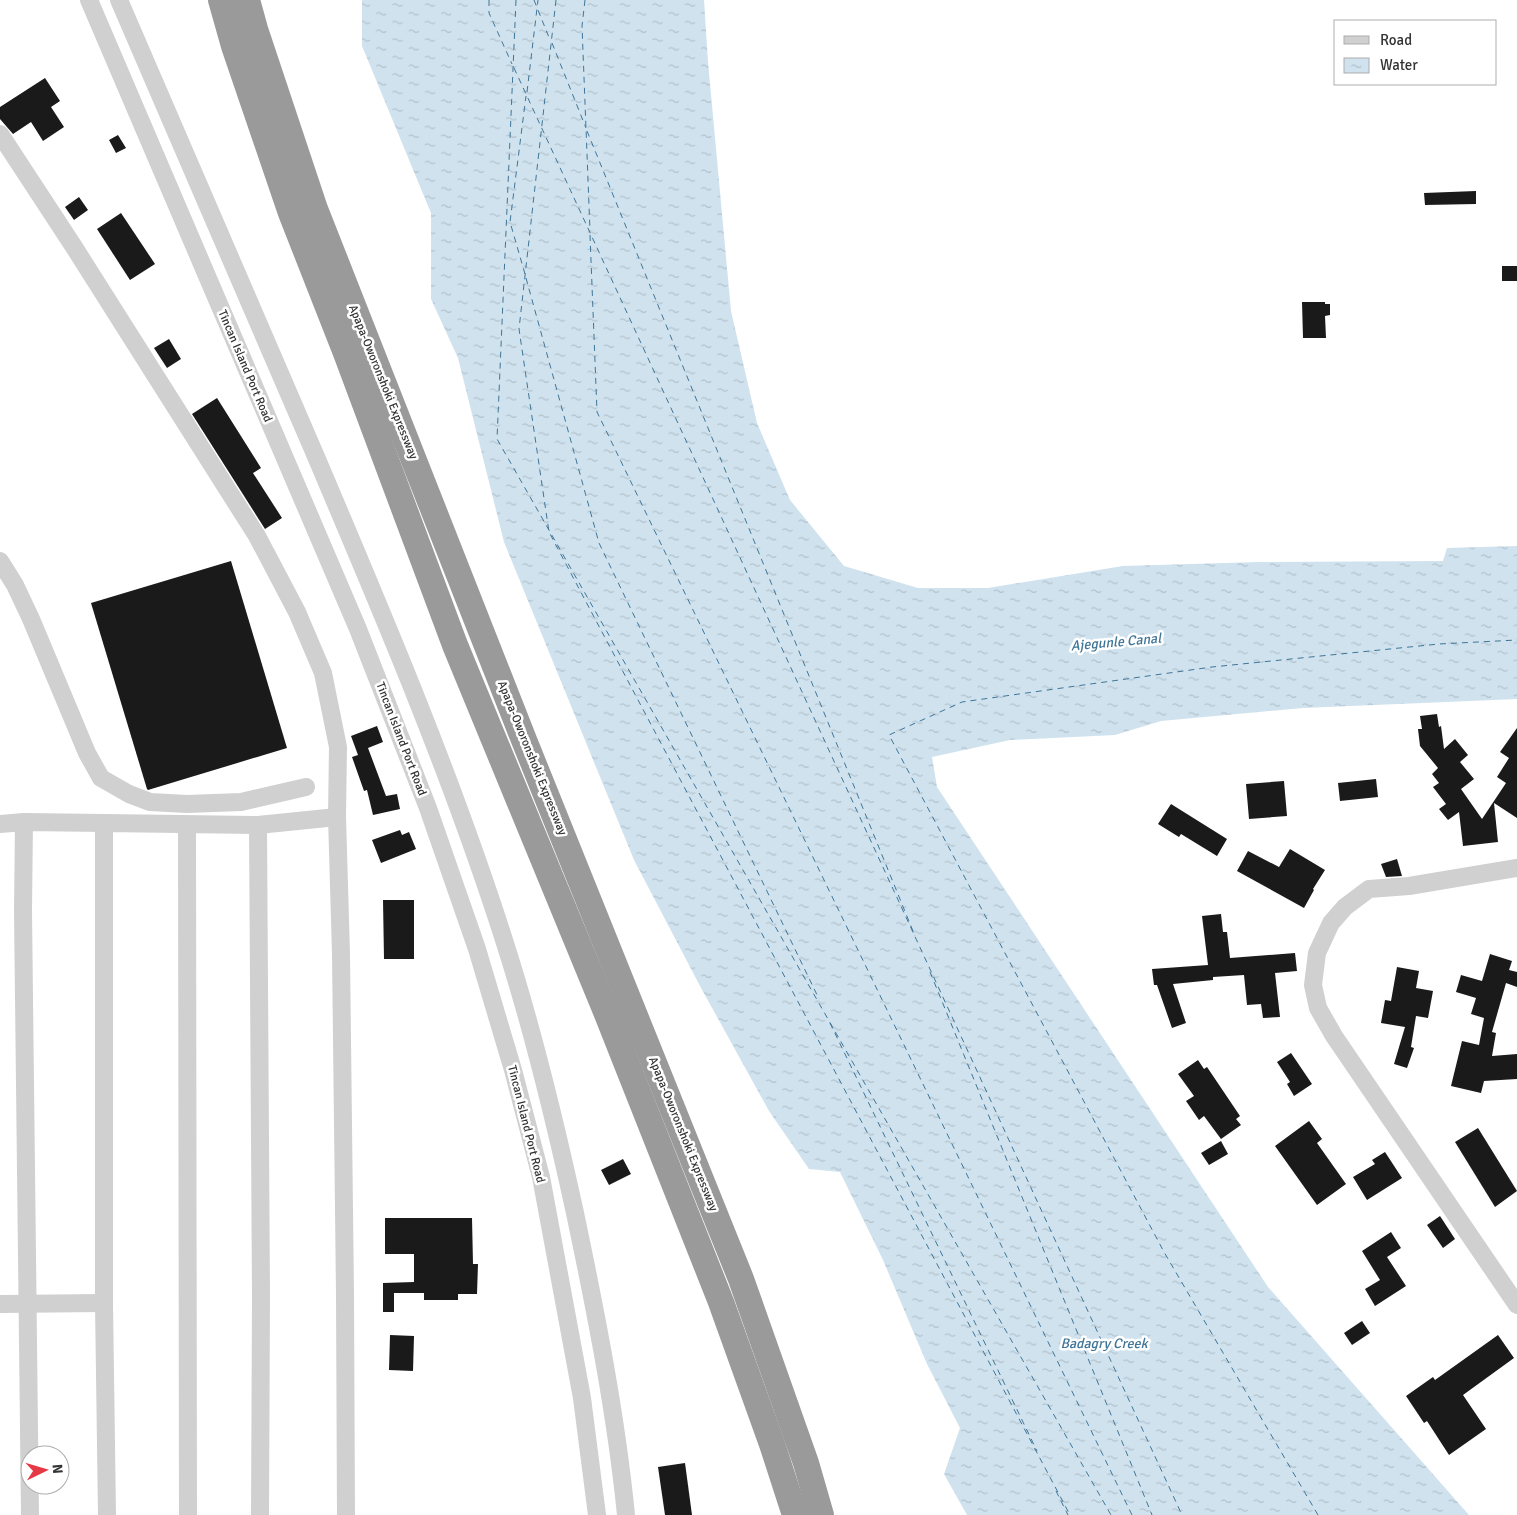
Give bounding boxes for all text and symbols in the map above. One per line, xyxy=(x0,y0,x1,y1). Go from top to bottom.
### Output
legend xyxy=(1334,20,1497,85)
text: Road xyxy=(1380,31,1412,49)
text: Water xyxy=(1380,56,1418,74)
street label: Apapa-Oworonshoki Expressway xyxy=(345,303,421,462)
street label: Tincan Island Port Road xyxy=(215,308,275,424)
water label: Ajegunle Canal xyxy=(1070,630,1163,654)
street label: Apapa-Oworonshoki Expressway xyxy=(494,679,570,838)
street label: Tincan Island Port Road xyxy=(372,680,430,798)
street label: Apapa-Oworonshoki Expressway xyxy=(645,1055,721,1214)
street label: Tincan Island Port Road xyxy=(504,1064,548,1184)
water label: Badagry Creek xyxy=(1061,1335,1149,1352)
north arrow xyxy=(20,1445,70,1495)
text: N xyxy=(49,1463,66,1475)

